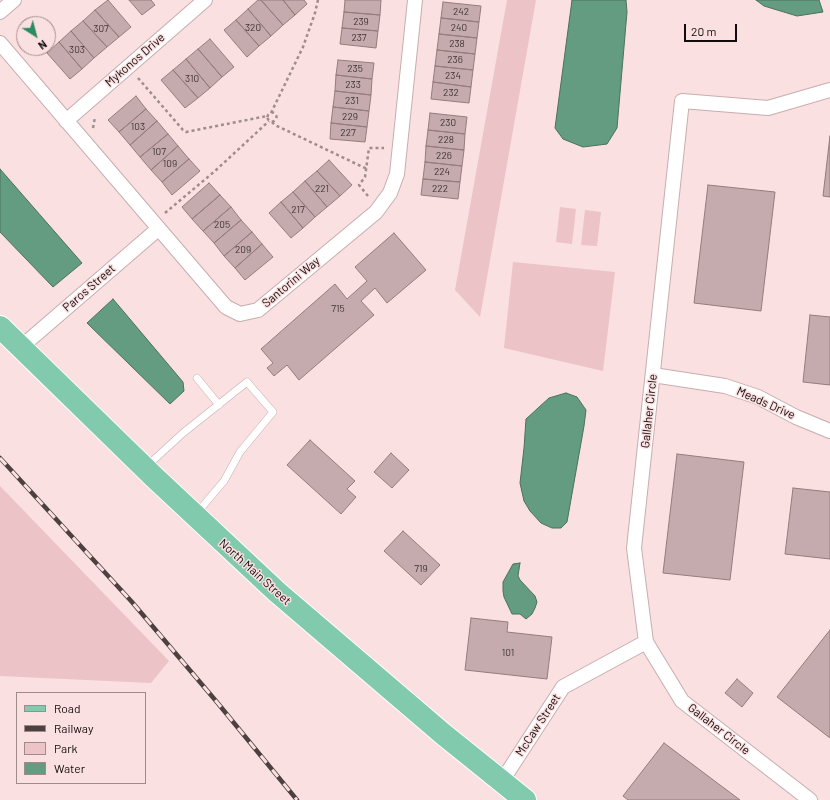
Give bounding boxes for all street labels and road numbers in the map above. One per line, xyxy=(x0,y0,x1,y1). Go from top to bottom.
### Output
street label: Mykonos Drive xyxy=(102,30,168,90)
street label: Santorini Way xyxy=(259,254,323,310)
street label: Paros Street xyxy=(60,261,118,315)
street label: Gallaher Circle xyxy=(638,373,660,449)
street label: Meads Drive xyxy=(735,384,797,422)
street label: North Main Street xyxy=(216,536,294,608)
street label: McCaw Street xyxy=(512,691,564,759)
street label: Gallaher Circle xyxy=(685,700,753,758)

